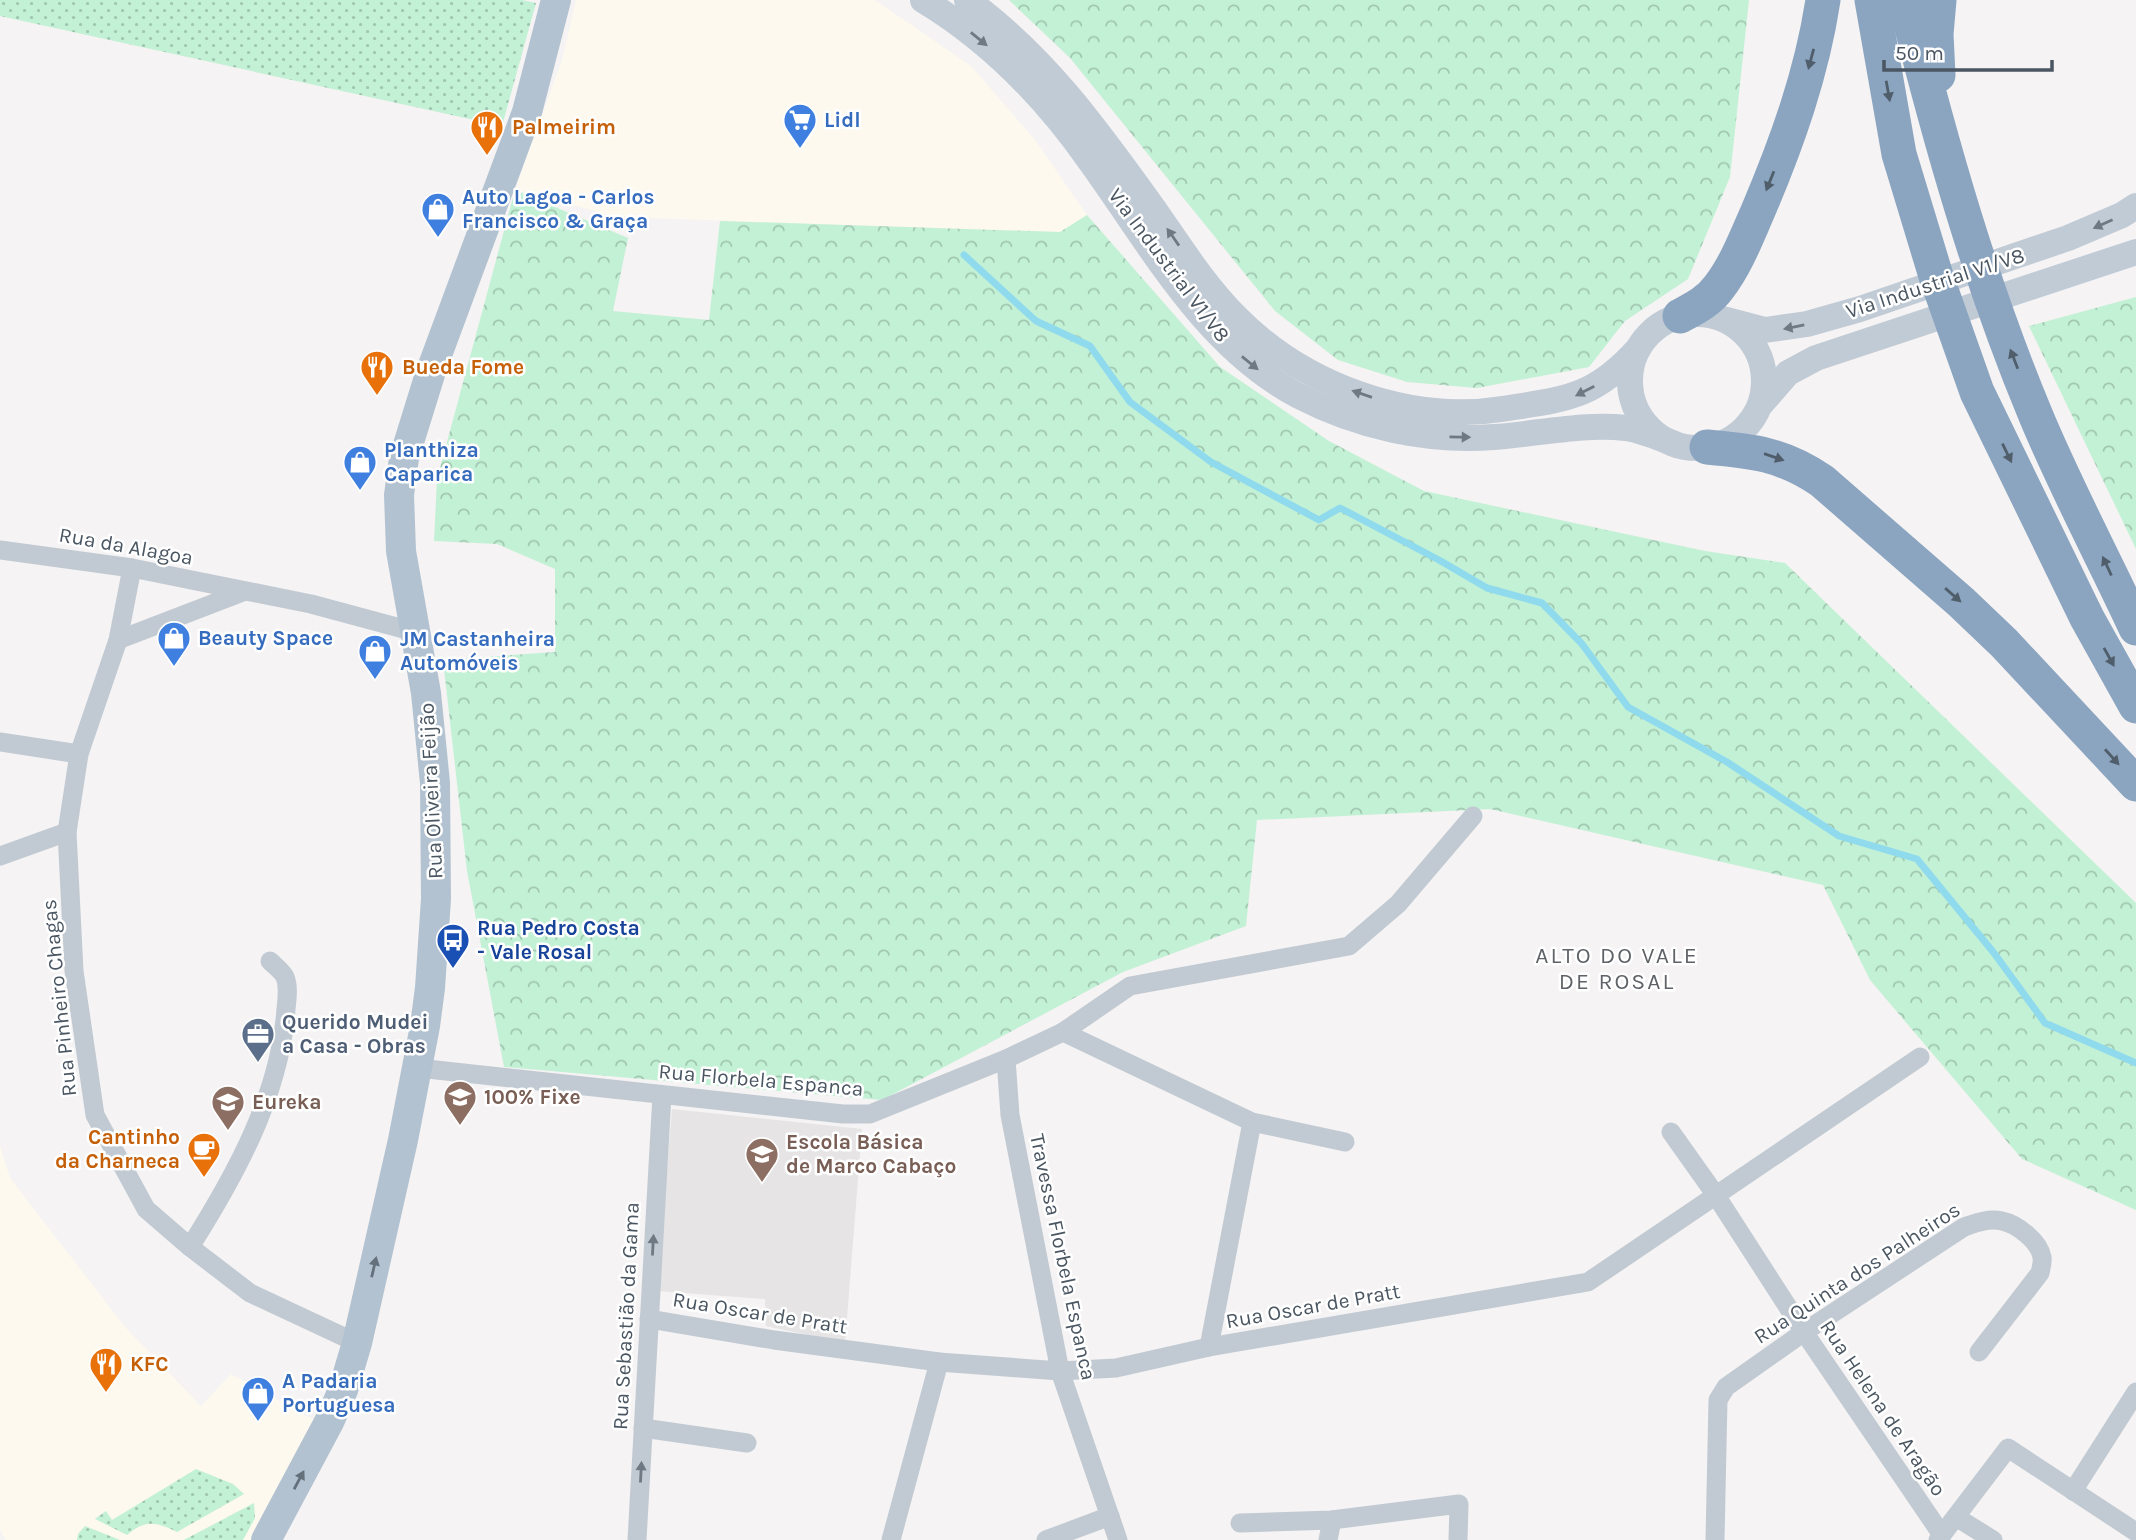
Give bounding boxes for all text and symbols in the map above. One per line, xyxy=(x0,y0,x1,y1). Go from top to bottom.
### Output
scale bar xyxy=(1884,28,2052,72)
one-way arrow xyxy=(970,32,988,46)
text: 50 m xyxy=(1895,41,1944,65)
one-way arrow xyxy=(1805,48,1816,70)
one-way arrow xyxy=(1883,80,1894,102)
supermarket icon: Lidl xyxy=(781,101,819,150)
restaurant icon: Palmeirim xyxy=(468,108,506,157)
place label: Lidl xyxy=(824,108,861,132)
place label: Palmeirim xyxy=(512,115,616,139)
one-way arrow xyxy=(1765,171,1776,192)
street label: Via Industrial V1/V8 xyxy=(1103,183,1235,347)
place label: Auto Lagoa - Carlos Francisco & Graça xyxy=(462,185,655,233)
shop icon: Auto Lagoa - Carlos Francisco & Graça xyxy=(419,190,457,239)
one-way arrow xyxy=(2093,218,2113,230)
one-way arrow xyxy=(1166,228,1180,246)
street label: Via Industrial V1/V8 xyxy=(1843,243,2027,323)
one-way arrow xyxy=(1783,322,1805,333)
restaurant icon: Bueda Fome xyxy=(358,348,396,397)
one-way arrow xyxy=(2008,348,2019,369)
place label: Bueda Fome xyxy=(402,355,524,379)
one-way arrow xyxy=(1241,355,1258,370)
one-way arrow xyxy=(1575,385,1595,396)
one-way arrow xyxy=(1352,389,1373,399)
one-way arrow xyxy=(1449,431,1471,443)
place label: Planthiza Caparica xyxy=(384,438,479,486)
shop icon: Planthiza Caparica xyxy=(341,443,379,492)
one-way arrow xyxy=(2001,443,2013,463)
one-way arrow xyxy=(1763,452,1784,463)
street label: Rua da Alagoa xyxy=(57,522,195,570)
one-way arrow xyxy=(2101,556,2113,576)
one-way arrow xyxy=(1944,587,1961,602)
shop icon: Beauty Space xyxy=(155,619,193,668)
place label: Beauty Space xyxy=(198,626,333,650)
place label: JM Castanheira Automóveis xyxy=(400,627,555,675)
shop icon: JM Castanheira Automóveis xyxy=(356,632,394,681)
one-way arrow xyxy=(2103,647,2115,667)
street label: Rua Oliveira Feijão xyxy=(414,702,448,880)
one-way arrow xyxy=(2103,748,2119,765)
street label: Rua Pinheiro Chagas xyxy=(37,898,81,1098)
place label: Rua Pedro Costa - Vale Rosal xyxy=(477,916,640,964)
bus stop icon: Rua Pedro Costa - Vale Rosal xyxy=(434,921,472,970)
district label: ALTO DO VALE DE ROSAL xyxy=(1535,942,1699,995)
place label: Querido Mudei a Casa - Obras xyxy=(282,1010,428,1058)
office icon: Querido Mudei a Casa - Obras xyxy=(239,1015,277,1064)
street label: Rua Florbela Espanca xyxy=(658,1059,864,1101)
school or university icon: 100% Fixe xyxy=(441,1078,479,1127)
school or university icon: Eureka xyxy=(209,1083,247,1132)
place label: 100% Fixe xyxy=(484,1085,581,1109)
place label: Eureka xyxy=(252,1090,322,1114)
place label: Cantinho da Charneca xyxy=(55,1125,180,1173)
cafe icon: Cantinho da Charneca xyxy=(185,1130,223,1179)
place label: Escola Básica de Marco Cabaço xyxy=(786,1130,956,1178)
street label: Travessa Florbela Espanca xyxy=(1025,1132,1101,1382)
school or university icon: Escola Básica de Marco Cabaço xyxy=(743,1135,781,1184)
street label: Rua Quinta dos Palheiros xyxy=(1750,1197,1964,1349)
street label: Rua Sebastião da Gama xyxy=(608,1201,644,1431)
one-way arrow xyxy=(648,1233,659,1255)
one-way arrow xyxy=(369,1256,380,1278)
street label: Rua Oscar de Pratt xyxy=(1224,1279,1402,1333)
street label: Rua Oscar de Pratt xyxy=(671,1287,849,1339)
street label: Rua Helena de Aragão xyxy=(1815,1315,1951,1501)
restaurant icon: KFC xyxy=(87,1345,125,1394)
place label: KFC xyxy=(130,1352,169,1376)
place label: A Padaria Portuguesa xyxy=(282,1369,396,1417)
shop icon: A Padaria Portuguesa xyxy=(239,1374,277,1423)
one-way arrow xyxy=(635,1461,646,1483)
one-way arrow xyxy=(293,1470,305,1490)

